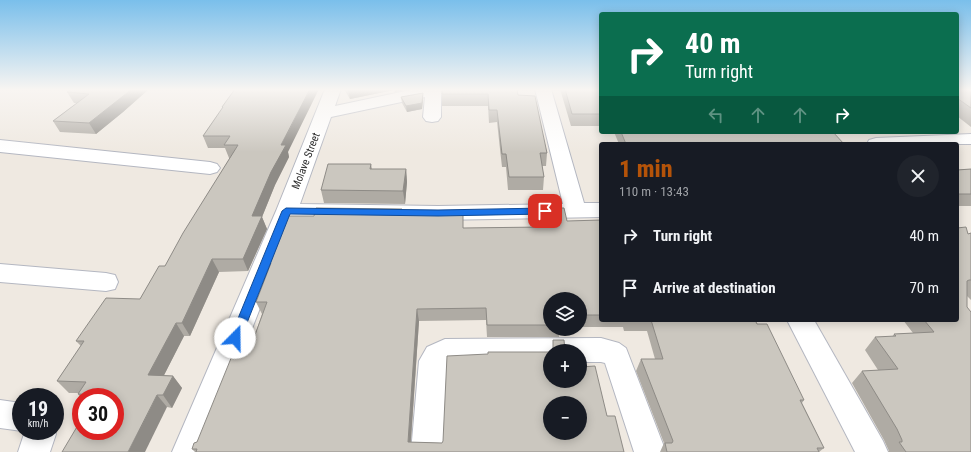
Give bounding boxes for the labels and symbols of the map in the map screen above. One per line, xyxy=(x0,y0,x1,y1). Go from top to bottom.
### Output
street label: Molave Street xyxy=(289,131,323,191)
pin xyxy=(528,194,562,228)
position arrow xyxy=(214,317,256,359)
speed limit sign: 30 xyxy=(72,388,124,440)

